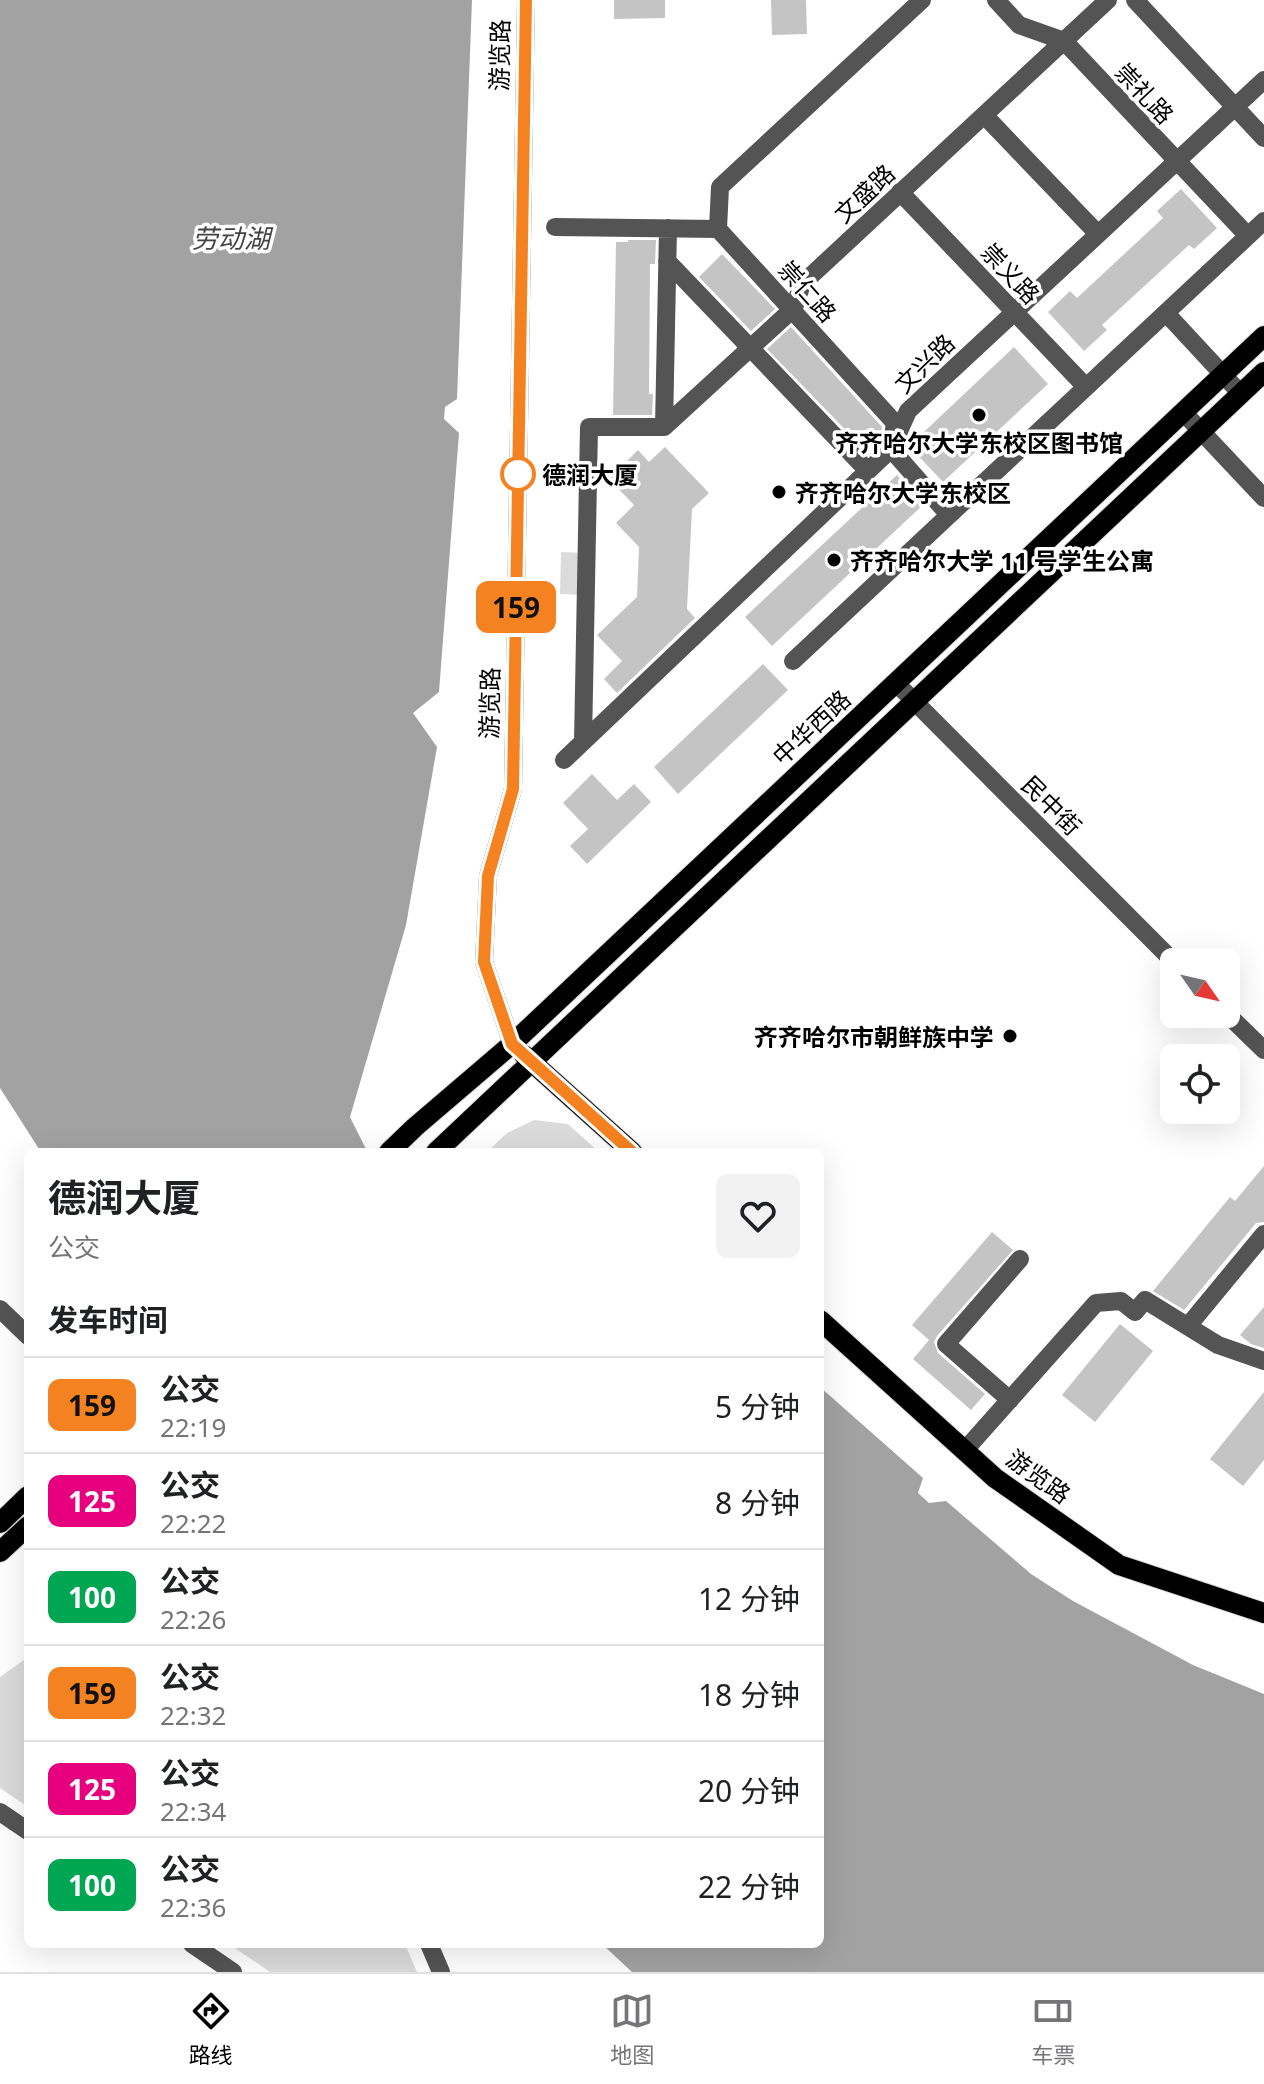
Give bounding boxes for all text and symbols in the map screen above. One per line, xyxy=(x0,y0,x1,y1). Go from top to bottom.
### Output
street label: 游览路 xyxy=(482,19,516,91)
street label: 崇礼路 xyxy=(1108,55,1182,131)
street label: 文盛路 xyxy=(826,156,902,230)
water label: 劳动湖 xyxy=(192,220,274,256)
street label: 崇义路 xyxy=(974,235,1048,311)
street label: 崇仁路 xyxy=(772,253,844,329)
street label: 文兴路 xyxy=(887,326,961,400)
marker: 齐齐哈尔大学东校区图书馆 xyxy=(970,406,988,424)
place label: 齐齐哈尔大学东校区图书馆 xyxy=(835,426,1123,459)
marker: 德润大厦 xyxy=(501,457,535,491)
place label: 德润大厦 xyxy=(542,458,638,491)
place label: 齐齐哈尔大学东校区 xyxy=(795,476,1011,509)
marker: 齐齐哈尔大学东校区 xyxy=(770,483,788,501)
place label: 齐齐哈尔大学 11 号学生公寓 xyxy=(850,544,1154,577)
marker: 齐齐哈尔大学 11 号学生公寓 xyxy=(825,551,843,569)
line badge: 159 xyxy=(470,581,562,633)
text: 159 xyxy=(492,588,540,626)
street label: 游览路 xyxy=(472,667,506,739)
street label: 中华西路 xyxy=(765,682,857,772)
street label: 民中街 xyxy=(1015,768,1089,842)
north arrow xyxy=(1160,948,1240,1028)
map controls xyxy=(1160,948,1240,1124)
place label: 齐齐哈尔市朝鲜族中学 xyxy=(754,1020,994,1053)
marker: 齐齐哈尔市朝鲜族中学 xyxy=(1001,1027,1019,1045)
button: locate xyxy=(1160,1044,1240,1124)
text: 德润大厦 xyxy=(48,1171,200,1223)
button: heart xyxy=(716,1174,800,1258)
text: 公交 xyxy=(48,1229,100,1265)
text: 发车时间 xyxy=(48,1299,168,1340)
text: 公交 xyxy=(160,1368,220,1409)
text: 159 xyxy=(68,1386,116,1424)
text: 5 分钟 xyxy=(715,1386,800,1427)
text: 22:19 xyxy=(160,1409,226,1445)
street label: 游览路 xyxy=(1000,1441,1078,1511)
text: 公交 xyxy=(160,1464,220,1505)
text: 125 xyxy=(68,1482,116,1520)
text: 8 分钟 xyxy=(715,1482,800,1523)
text: 22:22 xyxy=(160,1505,226,1541)
text: 公交 xyxy=(160,1560,220,1601)
text: 100 xyxy=(68,1578,116,1616)
text: 12 分钟 xyxy=(698,1578,800,1619)
text: 22:26 xyxy=(160,1601,226,1637)
text: 公交 xyxy=(160,1656,220,1697)
text: 159 xyxy=(68,1674,116,1712)
text: 18 分钟 xyxy=(698,1674,800,1715)
text: 22:32 xyxy=(160,1697,226,1733)
text: 公交 xyxy=(160,1752,220,1793)
text: 125 xyxy=(68,1770,116,1808)
text: 20 分钟 xyxy=(698,1770,800,1811)
text: 22:34 xyxy=(160,1793,226,1829)
text: 公交 xyxy=(160,1848,220,1889)
text: 100 xyxy=(68,1866,116,1904)
text: 22 分钟 xyxy=(698,1866,800,1907)
text: 22:36 xyxy=(160,1889,226,1925)
tab: 路线 xyxy=(189,1989,233,2069)
tab: 地图 xyxy=(610,1989,654,2069)
tab: 车票 xyxy=(1031,1989,1075,2069)

